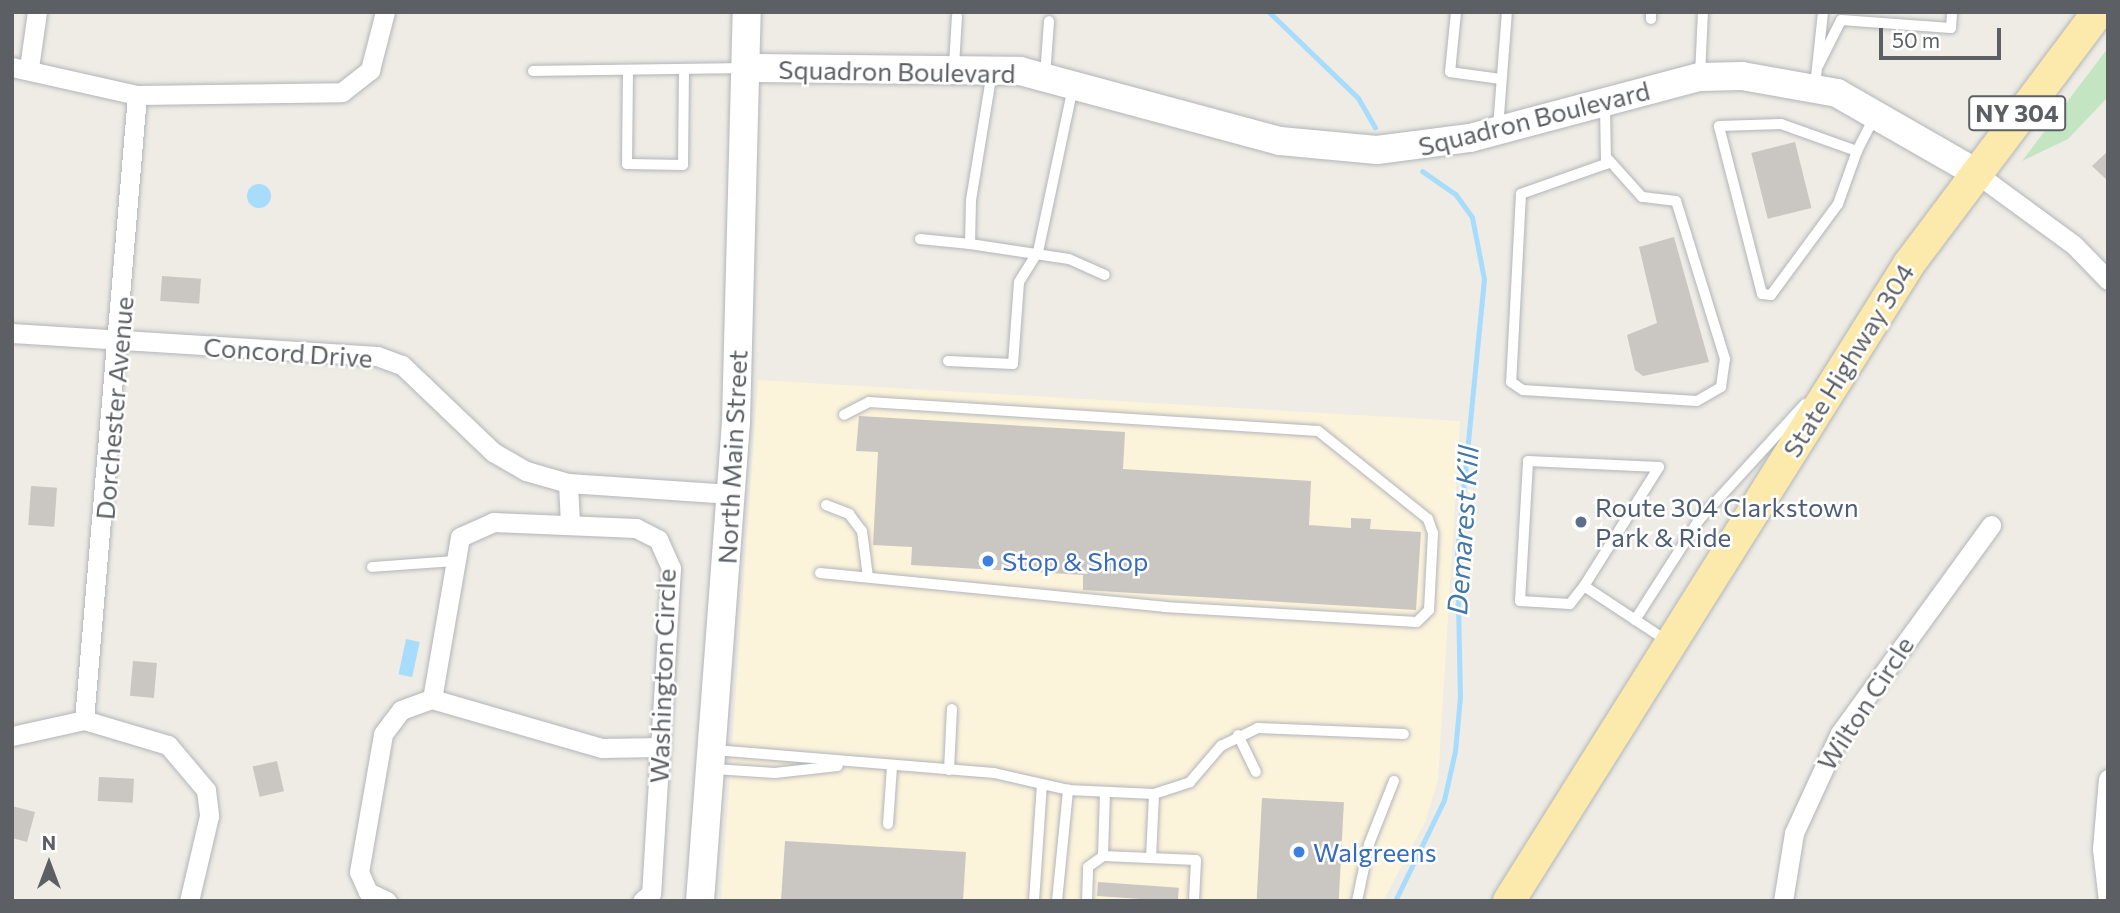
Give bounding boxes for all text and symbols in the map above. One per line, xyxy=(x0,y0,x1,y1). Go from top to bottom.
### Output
scale bar xyxy=(1882,14,2004,58)
text: 50 m xyxy=(1892,27,1940,52)
street label: Squadron Boulevard xyxy=(778,53,1016,89)
street label: Squadron Boulevard xyxy=(1415,74,1653,162)
road number: NY 304 xyxy=(1968,92,2066,134)
street label: State Highway 304 xyxy=(1776,257,1920,463)
street label: Dorchester Avenue xyxy=(89,295,139,521)
street label: Concord Drive xyxy=(202,331,374,373)
street label: North Main Street xyxy=(711,349,753,565)
water label: Demarest Kill xyxy=(1439,444,1485,616)
place label: Route 304 Clarkstown Park & Ride xyxy=(1595,491,1859,552)
marker: Route 304 Clarkstown Park & Ride xyxy=(1573,514,1589,530)
place label: Stop & Shop xyxy=(1002,545,1148,577)
marker: Stop & Shop xyxy=(980,553,996,569)
street label: Washington Circle xyxy=(643,568,681,784)
street label: Wilton Circle xyxy=(1810,630,1920,776)
north arrow xyxy=(14,829,84,899)
text: N xyxy=(42,831,56,854)
place label: Walgreens xyxy=(1313,836,1437,868)
marker: Walgreens xyxy=(1291,844,1307,860)

